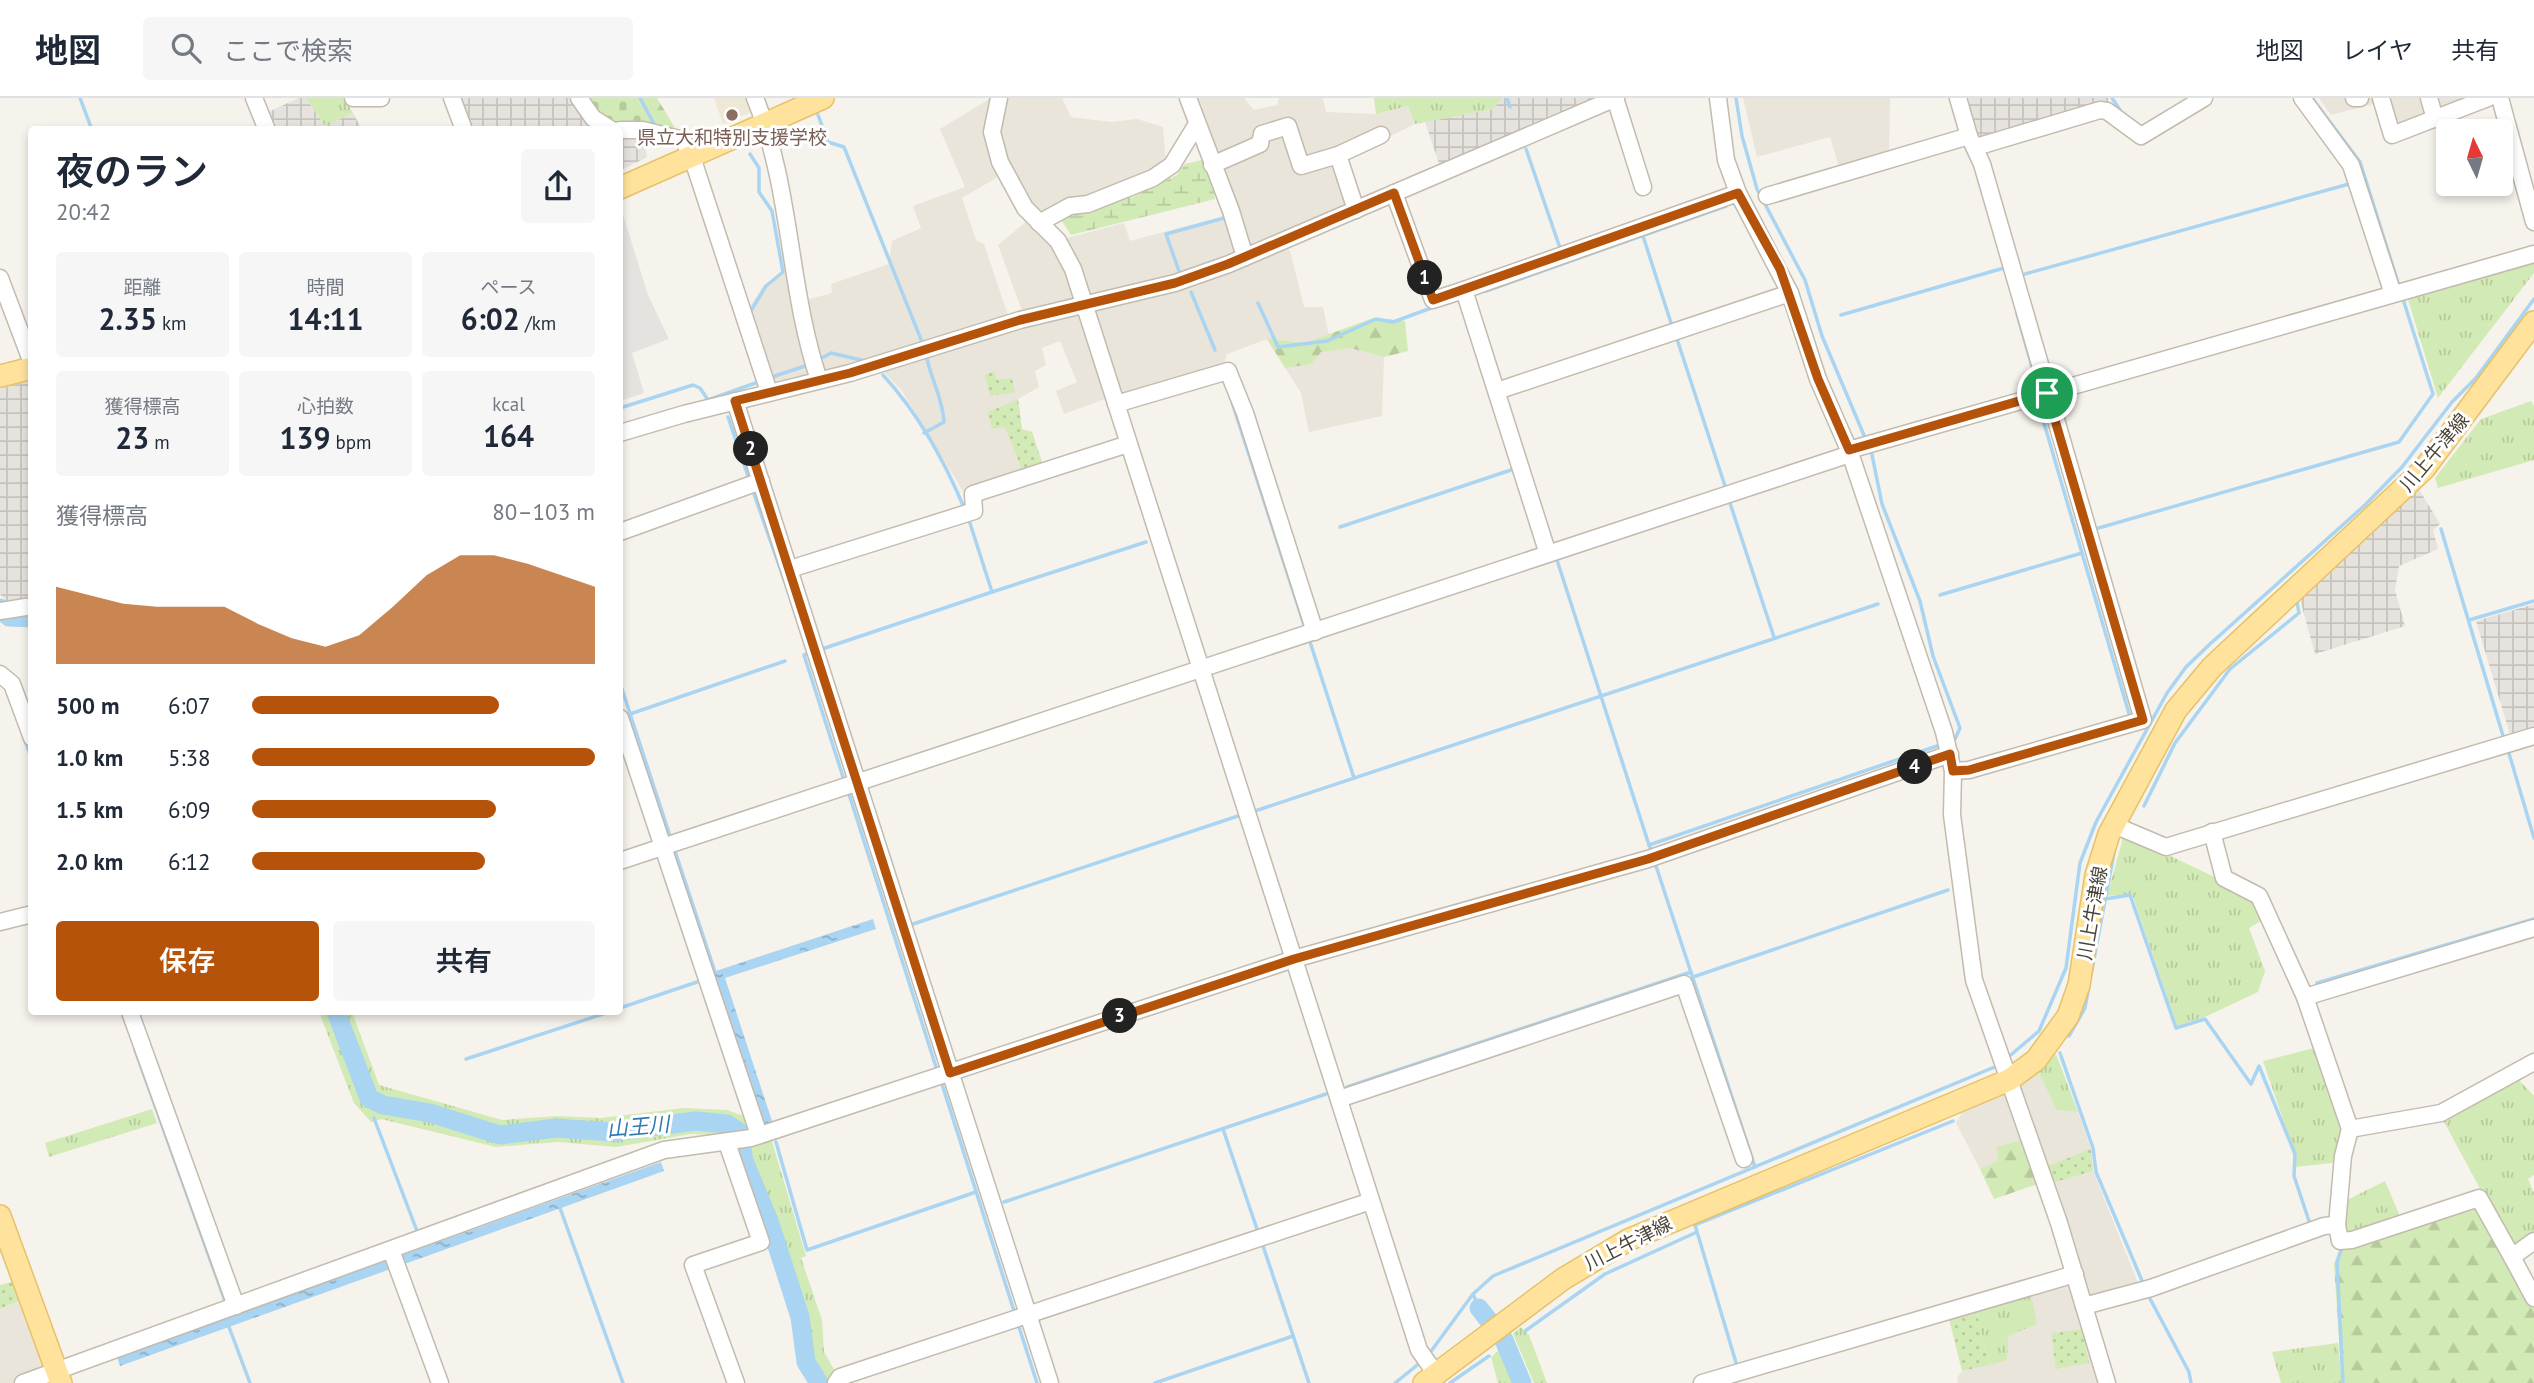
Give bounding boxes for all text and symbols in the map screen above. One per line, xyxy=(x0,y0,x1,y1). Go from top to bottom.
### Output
search box xyxy=(143,17,633,80)
text: 地図 xyxy=(35,28,101,71)
icon: search xyxy=(167,29,205,67)
text: ここで検索 xyxy=(223,34,353,67)
text: 地図 xyxy=(2256,35,2304,66)
text: レイヤ xyxy=(2342,35,2413,66)
text: 共有 xyxy=(2451,35,2499,66)
marker: 県立大和特別支援学校 xyxy=(724,107,740,123)
north arrow xyxy=(2436,119,2513,196)
map controls xyxy=(2436,119,2513,196)
place label: 県立大和特別支援学校 xyxy=(637,125,827,149)
text: 夜のラン xyxy=(56,146,208,195)
button: share xyxy=(521,149,595,223)
text: 20:42 xyxy=(56,197,111,226)
pin: 1 xyxy=(1408,260,1442,296)
text: 1 xyxy=(1419,265,1430,289)
text: 距離 xyxy=(123,275,162,299)
text: 時間 xyxy=(306,275,345,299)
text: ペース xyxy=(480,275,537,299)
text: 2.35 xyxy=(98,299,157,338)
text: 14:11 xyxy=(287,299,364,338)
text: 6:02 xyxy=(461,299,520,338)
text: km xyxy=(157,311,187,335)
text: /km xyxy=(520,311,556,335)
pin xyxy=(2017,363,2077,423)
icon: arrive xyxy=(2028,374,2066,412)
text: kcal xyxy=(492,392,525,416)
text: 獲得標高 xyxy=(104,394,181,418)
text: 心拍数 xyxy=(297,394,354,418)
street label: 川上牛津線 xyxy=(2394,408,2474,496)
text: 164 xyxy=(483,416,534,455)
text: 23 xyxy=(115,418,149,457)
text: 139 xyxy=(279,418,330,457)
text: m xyxy=(149,430,170,454)
text: bpm xyxy=(330,430,372,454)
pin: 2 xyxy=(734,432,768,466)
text: 2 xyxy=(745,436,756,460)
text: 80–103 m xyxy=(492,497,595,526)
text: 獲得標高 xyxy=(56,501,148,530)
text: 500 m xyxy=(56,691,119,720)
text: 6:07 xyxy=(168,691,211,720)
text: 1.0 km xyxy=(56,743,123,772)
text: 5:38 xyxy=(168,743,211,772)
pin: 4 xyxy=(1898,750,1932,784)
text: 4 xyxy=(1909,754,1920,778)
text: 1.5 km xyxy=(56,795,123,824)
text: 6:09 xyxy=(168,795,211,824)
text: 2.0 km xyxy=(56,847,123,876)
text: 6:12 xyxy=(168,847,211,876)
street label: 川上牛津線 xyxy=(2072,864,2112,962)
button: 保存 xyxy=(56,921,319,1001)
button: 共有 xyxy=(333,921,595,1001)
pin: 3 xyxy=(1102,998,1138,1034)
text: 3 xyxy=(1114,1003,1125,1027)
water label: 山王川 xyxy=(605,1110,673,1143)
street label: 川上牛津線 xyxy=(1580,1211,1676,1275)

